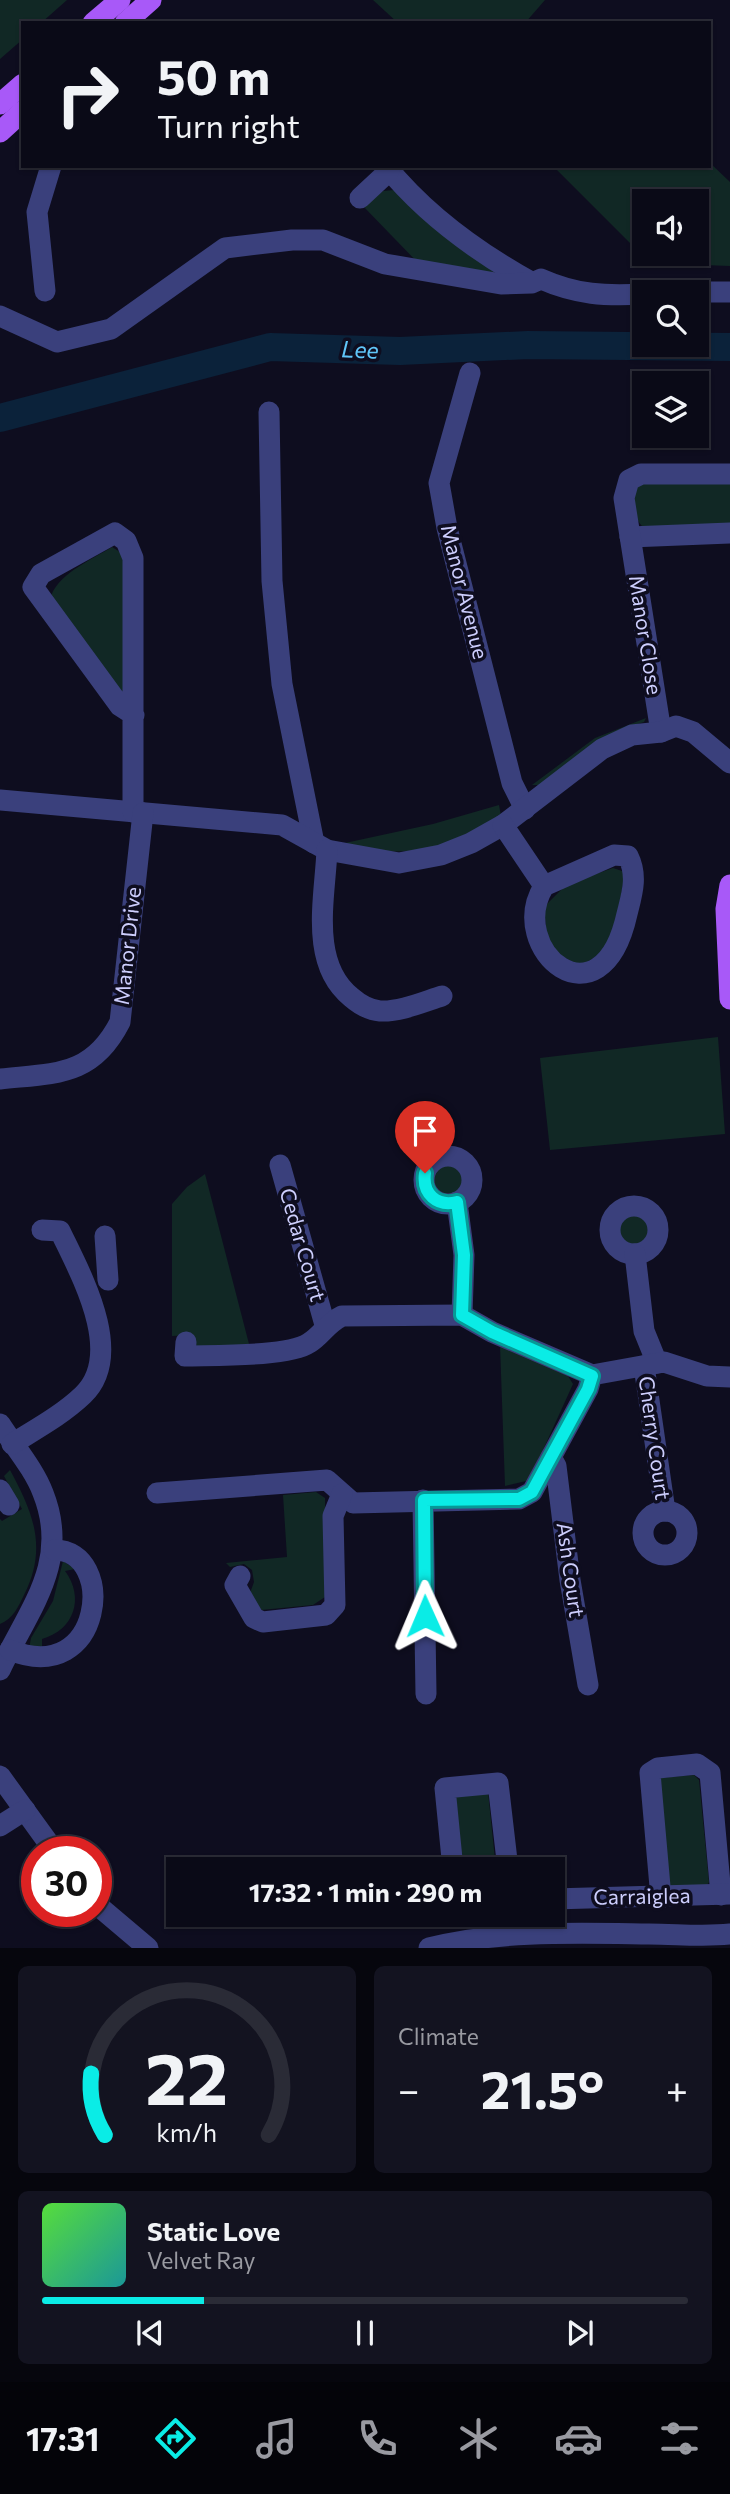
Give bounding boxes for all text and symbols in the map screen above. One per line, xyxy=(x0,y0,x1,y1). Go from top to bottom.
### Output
text: 50 m xyxy=(157,45,270,105)
icon: right xyxy=(42,49,133,140)
text: Turn right xyxy=(157,105,300,145)
map controls xyxy=(632,189,709,448)
button: sound xyxy=(632,189,709,266)
button: search xyxy=(632,280,709,357)
water label: Lee xyxy=(341,334,379,364)
button: layers xyxy=(632,371,709,448)
street label: Manor Avenue xyxy=(437,522,494,662)
street label: Manor Close xyxy=(625,573,668,696)
street label: Manor Drive xyxy=(108,886,145,1006)
pin xyxy=(395,1101,455,1173)
icon: arrive xyxy=(406,1112,444,1150)
street label: Cedar Court xyxy=(275,1185,332,1304)
street label: Cherry Court xyxy=(634,1374,677,1501)
street label: Ash Court xyxy=(552,1521,591,1619)
position arrow xyxy=(388,1579,462,1653)
speed limit sign: 30 xyxy=(21,1836,112,1927)
text: 17:32 · 1 min · 290 m xyxy=(249,1876,482,1907)
street label: Carraiglea xyxy=(593,1882,691,1909)
text: Climate xyxy=(398,2022,479,2050)
text: 22 xyxy=(146,2032,228,2121)
text: 21.5° xyxy=(481,2056,604,2120)
text: − xyxy=(398,2065,420,2112)
text: + xyxy=(666,2065,688,2112)
text: km/h xyxy=(157,2117,217,2147)
text: Static Love xyxy=(147,2215,280,2246)
text: Velvet Ray xyxy=(147,2246,255,2274)
icon: previous xyxy=(131,2314,169,2352)
icon: pause xyxy=(346,2314,384,2352)
icon: next xyxy=(561,2314,599,2352)
icon: directions xyxy=(151,2414,200,2463)
icon: music xyxy=(252,2414,301,2463)
icon: phone xyxy=(353,2414,402,2463)
icon: climate xyxy=(454,2414,503,2463)
icon: car xyxy=(554,2414,603,2463)
icon: filters xyxy=(655,2414,704,2463)
text: 17:31 xyxy=(26,2418,100,2458)

